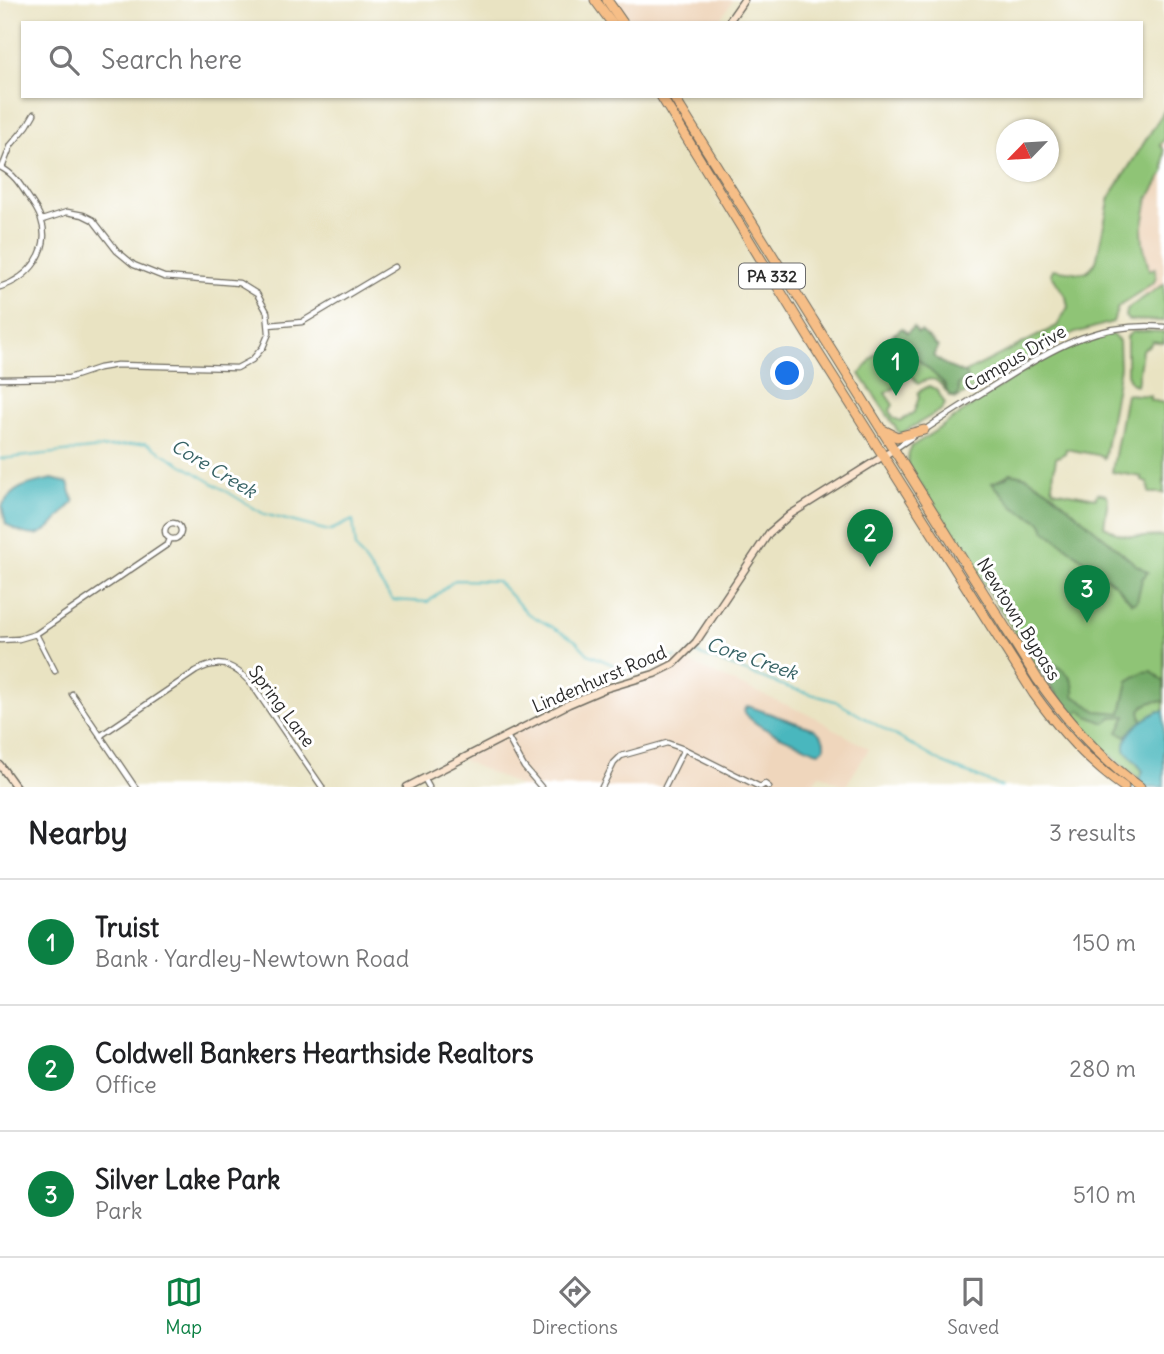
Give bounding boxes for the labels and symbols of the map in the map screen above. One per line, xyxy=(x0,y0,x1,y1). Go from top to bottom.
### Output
north arrow xyxy=(996,119,1059,182)
road number: PA 332 xyxy=(739,264,805,288)
street label: Campus Drive xyxy=(960,320,1070,396)
pin: 1 xyxy=(873,338,919,396)
your location xyxy=(770,356,804,390)
water label: Core Creek xyxy=(167,433,262,503)
pin: 2 xyxy=(847,509,893,567)
street label: Newtown Bypass xyxy=(972,553,1066,685)
pin: 3 xyxy=(1064,565,1110,623)
water label: Core Creek xyxy=(703,631,802,685)
street label: Lindenhurst Road xyxy=(528,640,670,718)
street label: Spring Lane xyxy=(244,661,320,751)

